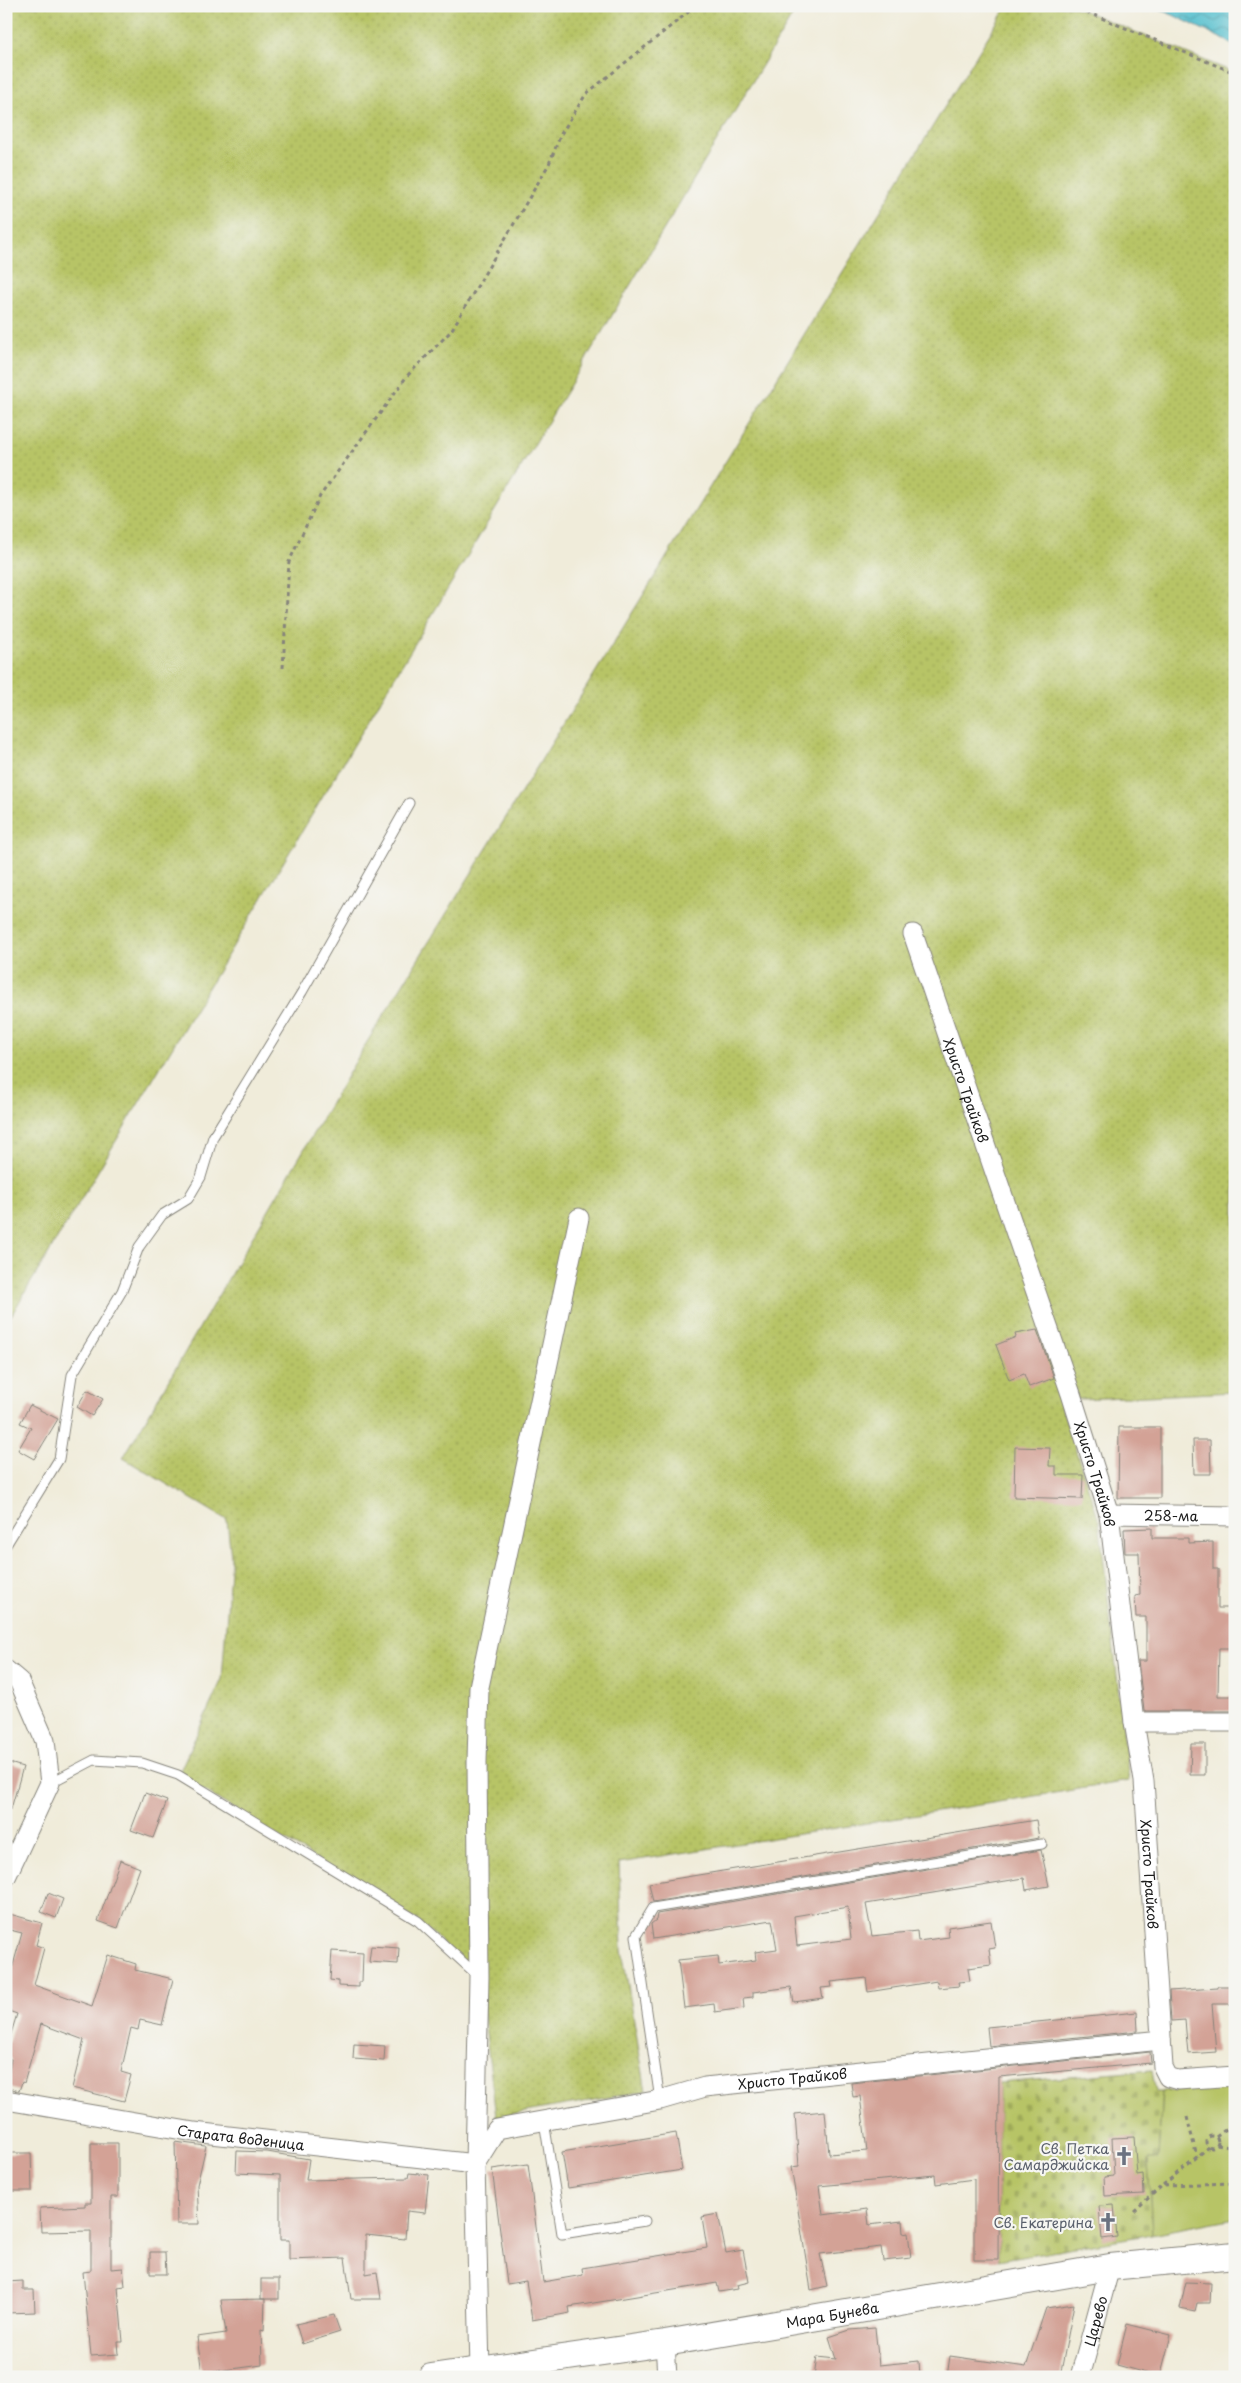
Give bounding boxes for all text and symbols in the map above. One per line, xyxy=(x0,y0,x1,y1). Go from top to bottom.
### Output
street label: Христо Трайков xyxy=(939,1035,994,1145)
street label: Христо Трайков xyxy=(1070,1418,1121,1528)
street label: 258-ма xyxy=(1144,1504,1199,1526)
street label: Христо Трайков xyxy=(1136,1819,1164,1930)
street label: Христо Трайков xyxy=(737,2062,848,2094)
street label: Старата воденица xyxy=(176,2119,306,2155)
place label: Св. Петка Самарджийска xyxy=(1004,2138,1109,2175)
church icon: Св. Петка Самарджийска xyxy=(1113,2145,1135,2167)
church icon: Св. Екатерина xyxy=(1097,2211,1119,2233)
place label: Св. Екатерина xyxy=(993,2212,1093,2233)
street label: Царево xyxy=(1078,2293,1112,2349)
street label: Мара Бунева xyxy=(784,2296,880,2333)

